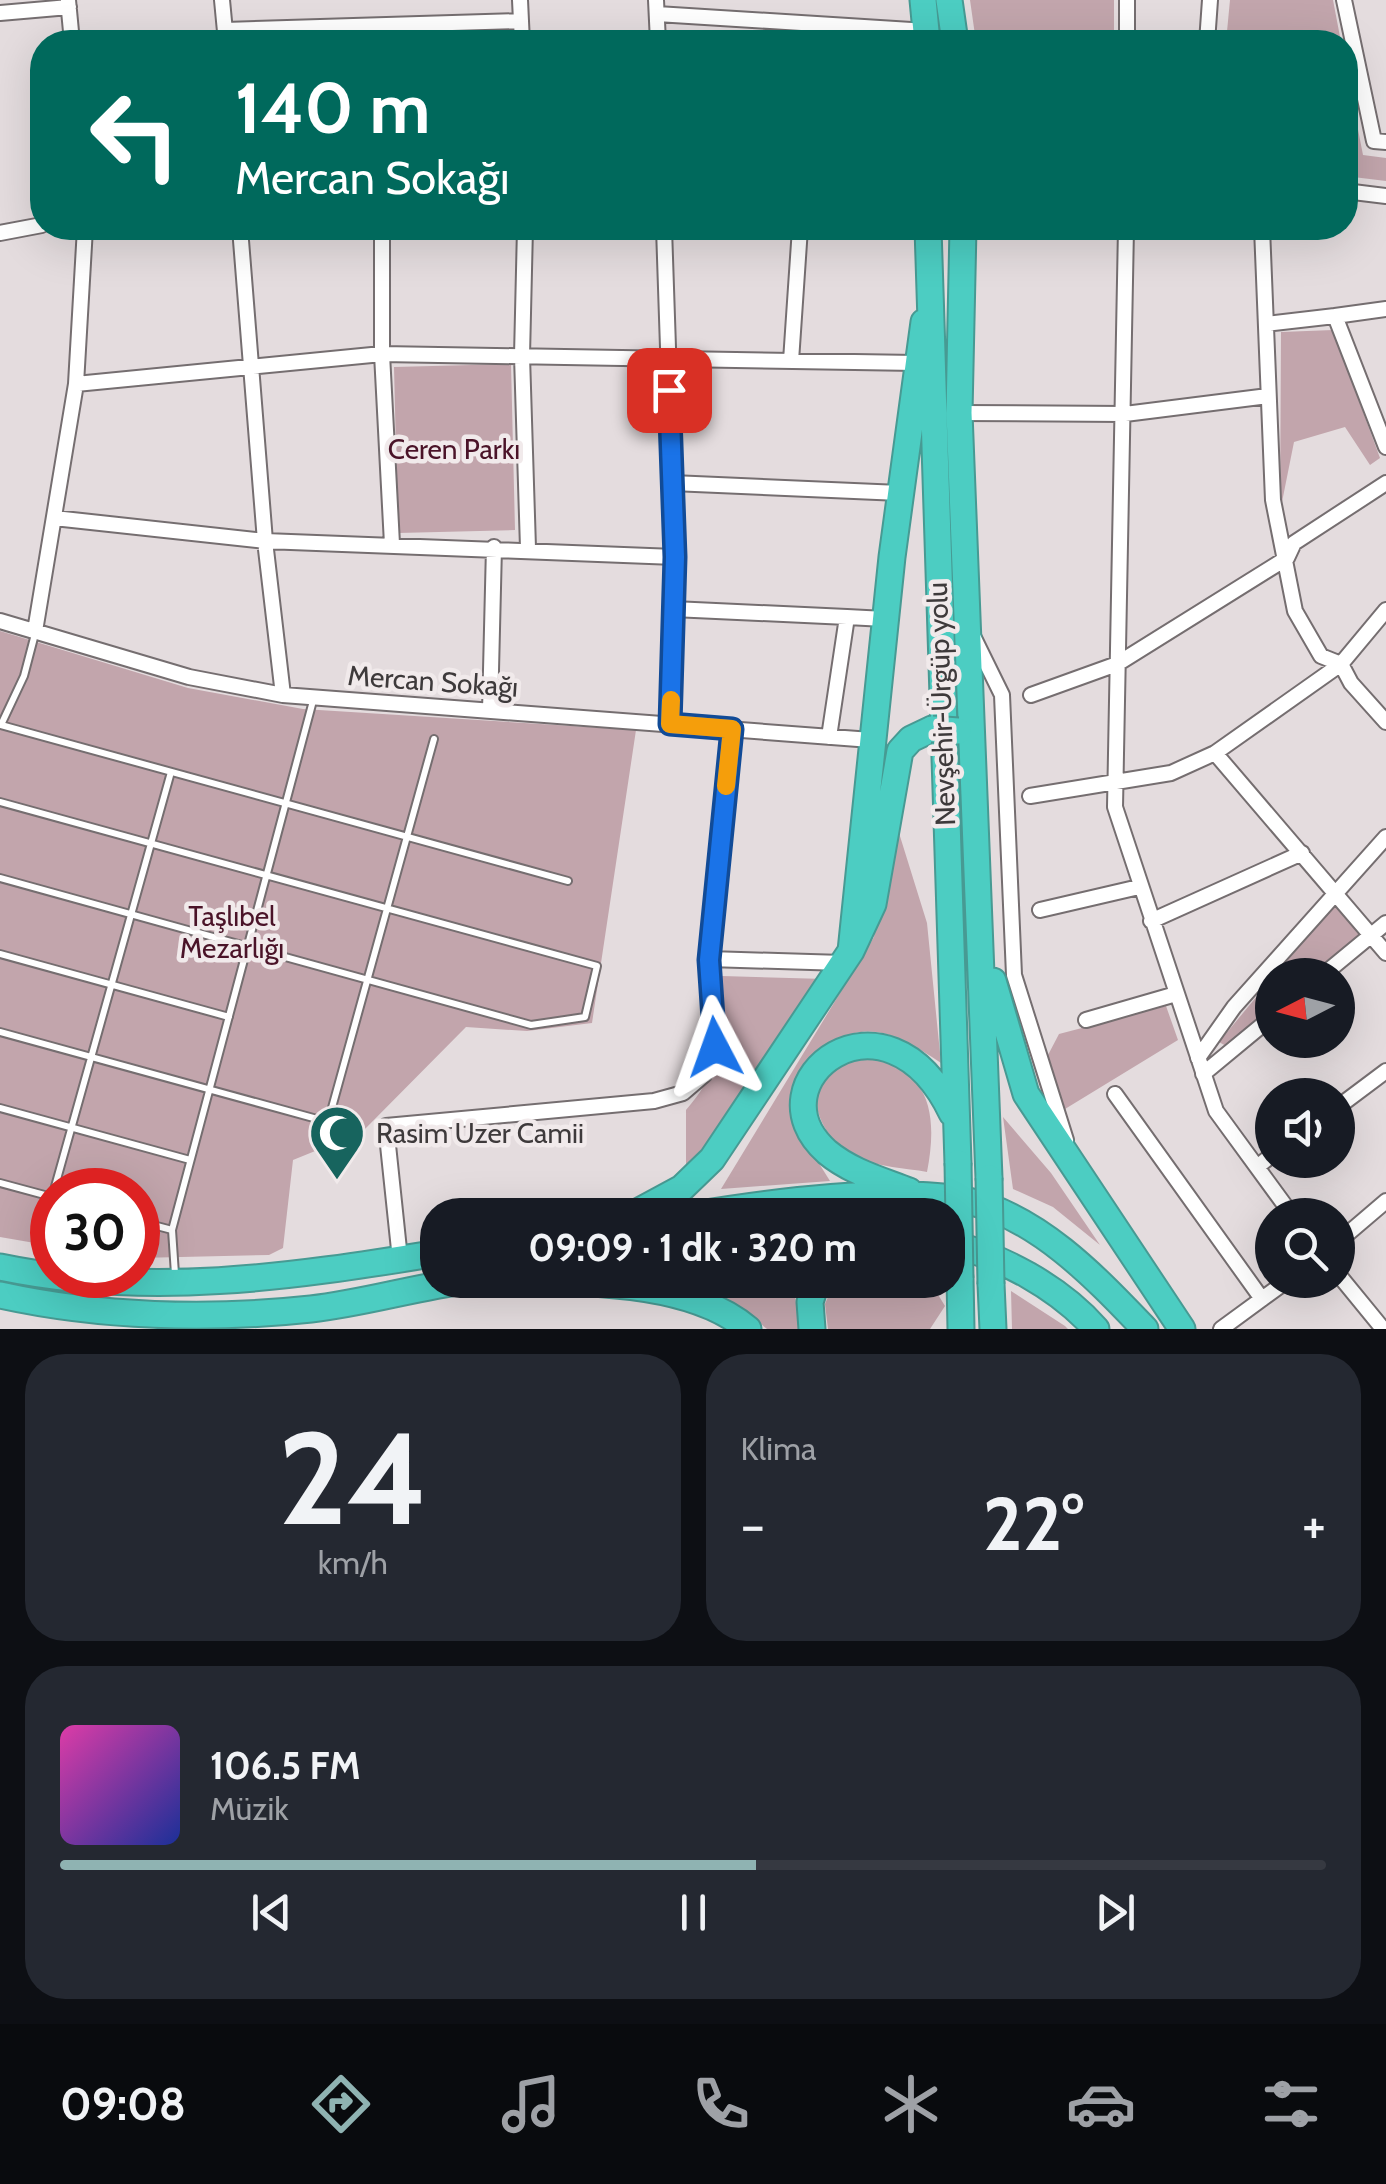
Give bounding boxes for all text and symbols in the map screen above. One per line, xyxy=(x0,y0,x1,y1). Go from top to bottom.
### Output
text: 140 m xyxy=(235,65,430,151)
icon: left xyxy=(70,70,200,200)
text: Mercan Sokağı xyxy=(235,151,510,205)
pin xyxy=(627,348,712,433)
icon: arrive xyxy=(642,363,697,418)
park label: Ceren Parkı xyxy=(388,432,520,466)
street label: Nevşehir-Ürgüp yolu xyxy=(920,581,962,827)
street label: Mercan Sokağı xyxy=(347,658,519,704)
park label: Taşlıbel Mezarlığı xyxy=(180,899,284,965)
north arrow xyxy=(1255,958,1355,1058)
map controls xyxy=(1255,958,1355,1298)
position arrow xyxy=(663,995,767,1099)
button: sound xyxy=(1255,1078,1355,1178)
mosque icon: Rasim Uzer Camii xyxy=(307,1103,367,1182)
place label: Rasim Uzer Camii xyxy=(376,1116,584,1150)
speed limit sign: 30 xyxy=(30,1168,160,1298)
button: search xyxy=(1255,1198,1355,1298)
text: 09:09 · 1 dk · 320 m xyxy=(528,1224,857,1271)
text: 24 xyxy=(278,1399,428,1557)
text: Klima xyxy=(741,1429,816,1468)
text: 22° xyxy=(983,1478,1084,1569)
text: − xyxy=(741,1491,765,1558)
text: + xyxy=(1302,1491,1326,1558)
text: km/h xyxy=(318,1543,388,1582)
text: 106.5 FM xyxy=(210,1742,361,1789)
text: Müzik xyxy=(210,1789,289,1828)
icon: previous xyxy=(244,1885,299,1940)
icon: pause xyxy=(666,1885,721,1940)
icon: next xyxy=(1088,1885,1143,1940)
icon: directions xyxy=(306,2069,376,2139)
icon: music xyxy=(496,2069,566,2139)
icon: phone xyxy=(686,2069,756,2139)
icon: climate xyxy=(876,2069,946,2139)
icon: car xyxy=(1066,2069,1136,2139)
icon: filters xyxy=(1256,2069,1326,2139)
text: 09:08 xyxy=(60,2077,186,2131)

